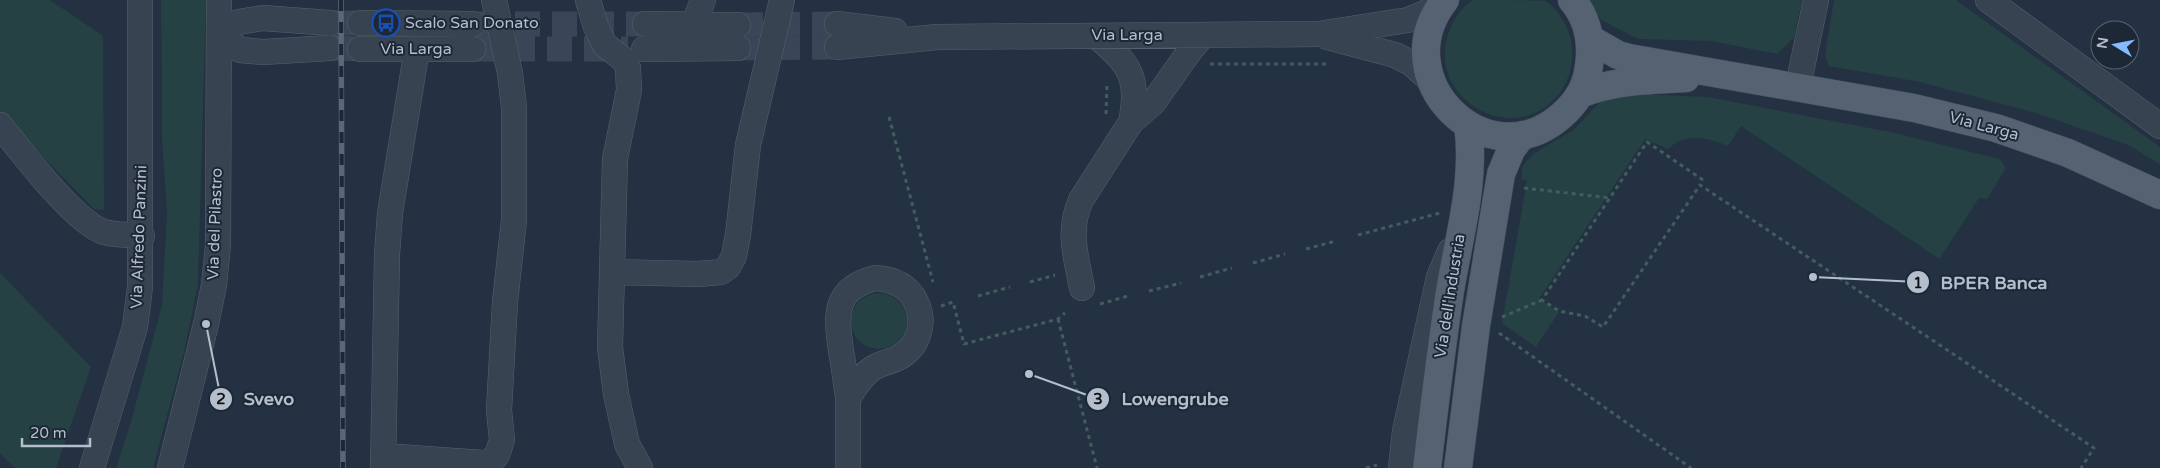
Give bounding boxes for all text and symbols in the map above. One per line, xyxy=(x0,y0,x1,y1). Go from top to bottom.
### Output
bus stop icon: Scalo San Donato xyxy=(371,8,401,38)
place label: Scalo San Donato xyxy=(405,13,539,33)
north arrow xyxy=(2090,20,2140,70)
street label: Via Larga xyxy=(1091,25,1163,45)
text: N xyxy=(2093,36,2112,50)
street label: Via Larga xyxy=(380,39,452,59)
street label: Via Larga xyxy=(1947,107,2021,145)
street label: Via Alfredo Panzini xyxy=(126,165,152,309)
street label: Via del Pilastro xyxy=(203,168,227,280)
street label: Via dell'Industria xyxy=(1430,232,1470,360)
callout: BPER Banca xyxy=(1905,266,2057,299)
text: BPER Banca xyxy=(1941,272,2047,294)
text: 1 xyxy=(1913,274,1923,292)
callout: Svevo xyxy=(208,382,304,415)
callout: Lowengrube xyxy=(1086,383,1238,416)
text: Svevo xyxy=(244,388,294,410)
text: Lowengrube xyxy=(1121,388,1229,410)
text: 2 xyxy=(216,390,226,408)
text: 3 xyxy=(1093,390,1103,408)
scale bar xyxy=(22,416,90,448)
text: 20 m xyxy=(30,424,67,442)

